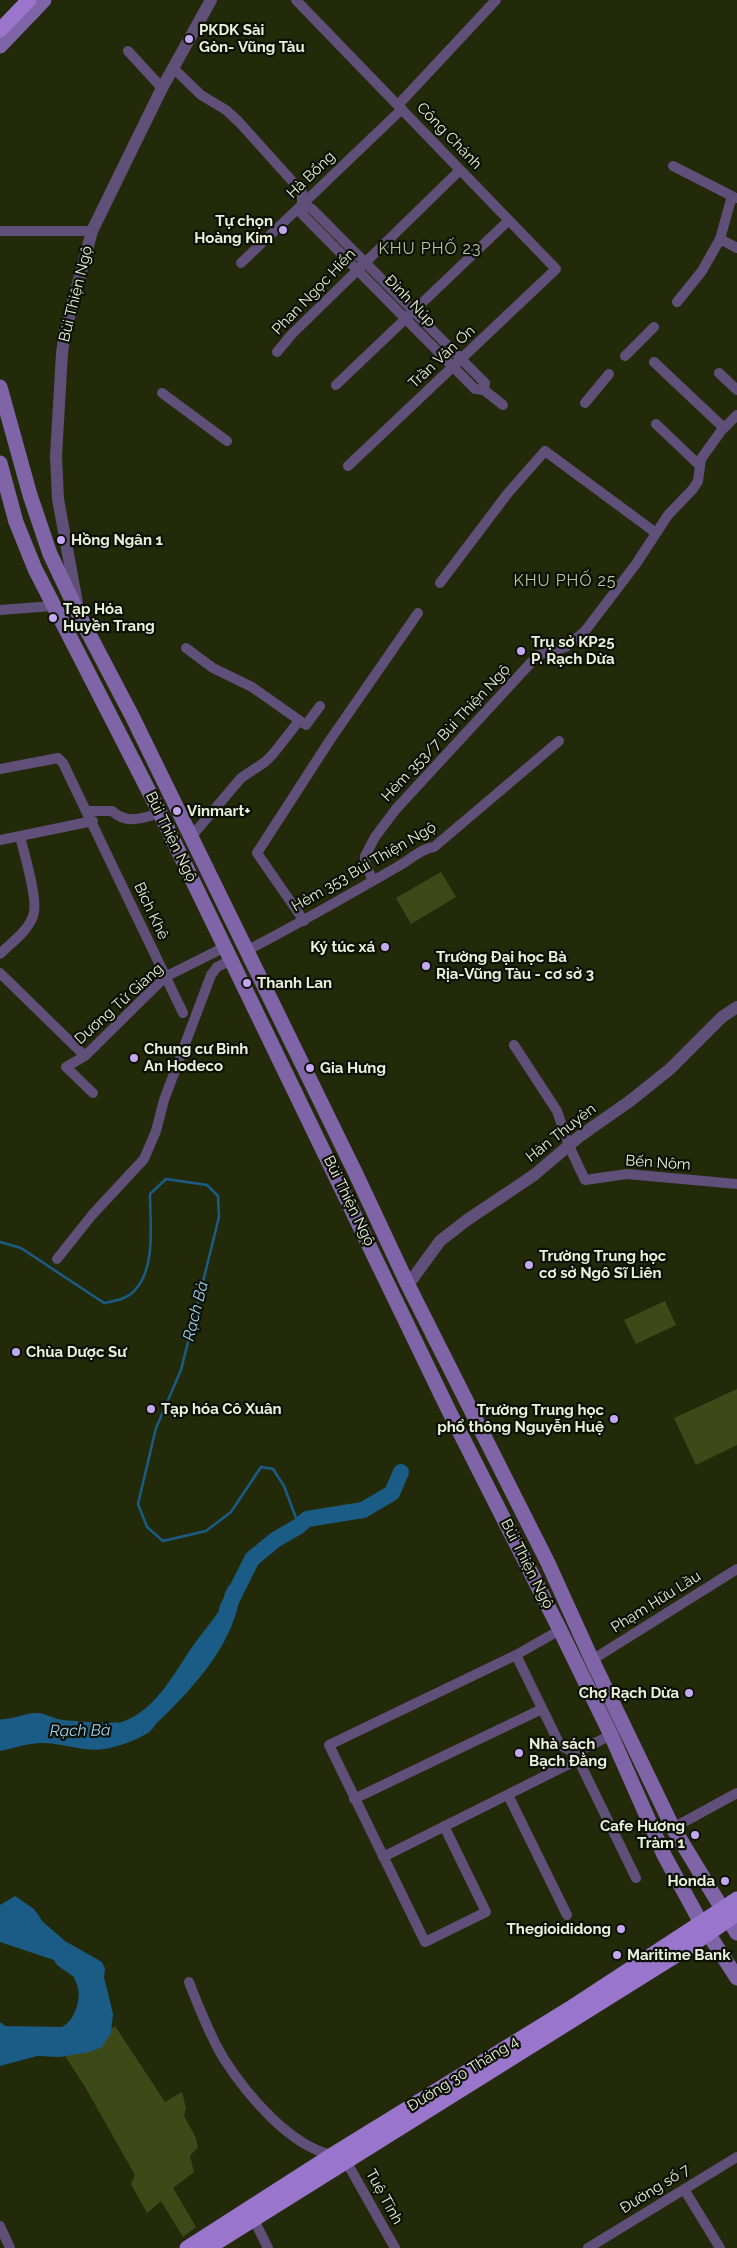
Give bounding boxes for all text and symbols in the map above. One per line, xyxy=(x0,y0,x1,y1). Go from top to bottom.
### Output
place label: PKDK Sài Gòn- Vũng Tàu xyxy=(199,21,305,56)
marker: PKDK Sài Gòn- Vũng Tàu xyxy=(183,33,195,45)
street label: Công Chánh xyxy=(413,99,485,173)
street label: Hà Bổng xyxy=(283,148,339,202)
place label: Tự chọn Hoàng Kim xyxy=(194,212,273,247)
marker: Tự chọn Hoàng Kim xyxy=(277,224,289,236)
district label: KHU PHỐ 23 xyxy=(377,239,483,259)
street label: Bùi Thiện Ngộ xyxy=(55,244,97,344)
street label: Phan Ngọc Hiển xyxy=(268,245,360,339)
street label: Đinh Núp xyxy=(381,271,439,331)
street label: Trần Văn Ơn xyxy=(405,322,479,392)
place label: Hồng Ngân 1 xyxy=(71,531,163,549)
marker: Hồng Ngân 1 xyxy=(55,534,67,546)
district label: KHU PHỐ 25 xyxy=(512,571,618,591)
place label: Tạp Hóa Huyền Trang xyxy=(63,600,155,635)
marker: Tạp Hóa Huyền Trang xyxy=(47,612,59,624)
place label: Trụ sở KP25 P. Rạch Dừa xyxy=(531,633,614,668)
marker: Trụ sở KP25 P. Rạch Dừa xyxy=(515,645,527,657)
street label: Hẻm 353/7 Bùi Thiện Ngộ xyxy=(378,661,514,805)
street label: Bùi Thiện Ngộ xyxy=(141,789,201,885)
place label: Vinmart+ xyxy=(187,802,250,820)
marker: Vinmart+ xyxy=(171,805,183,817)
street label: Hẻm 353 Bùi Thiện Ngộ xyxy=(289,818,439,916)
street label: Bích Khê xyxy=(130,879,172,943)
place label: Ký túc xá xyxy=(310,938,375,956)
marker: Ký túc xá xyxy=(379,941,391,953)
place label: Trường Đại học Bà Rịa-Vũng Tàu - cơ sở 3 xyxy=(436,948,594,983)
street label: Dương Tử Giang xyxy=(71,960,167,1048)
marker: Trường Đại học Bà Rịa-Vũng Tàu - cơ sở 3 xyxy=(420,960,432,972)
place label: Thanh Lan xyxy=(257,974,332,992)
marker: Thanh Lan xyxy=(241,977,253,989)
place label: Chung cư Bình An Hodeco xyxy=(144,1040,248,1075)
marker: Chung cư Bình An Hodeco xyxy=(128,1052,140,1064)
place label: Gia Hưng xyxy=(320,1059,386,1077)
marker: Gia Hưng xyxy=(304,1062,316,1074)
street label: Hàn Thuyên xyxy=(522,1100,600,1166)
street label: Bến Nôm xyxy=(625,1152,691,1174)
street label: Bùi Thiện Ngộ xyxy=(319,1153,379,1249)
place label: Trường Trung học cơ sở Ngô Sĩ Liên xyxy=(539,1247,666,1282)
marker: Trường Trung học cơ sở Ngô Sĩ Liên xyxy=(523,1259,535,1271)
water label: Rạch Bà xyxy=(179,1279,213,1343)
place label: Chùa Dược Sư xyxy=(26,1343,126,1361)
marker: Chùa Dược Sư xyxy=(10,1346,22,1358)
place label: Tạp hóa Cô Xuân xyxy=(161,1400,282,1418)
place label: Trường Trung học phổ thông Nguyễn Huệ xyxy=(437,1401,604,1436)
marker: Tạp hóa Cô Xuân xyxy=(145,1403,157,1415)
marker: Trường Trung học phổ thông Nguyễn Huệ xyxy=(608,1413,620,1425)
street label: Bùi Thiện Ngộ xyxy=(497,1516,557,1612)
street label: Phạm Hữu Lầu xyxy=(608,1567,704,1637)
place label: Chợ Rạch Dừa xyxy=(579,1684,679,1702)
marker: Chợ Rạch Dừa xyxy=(683,1687,695,1699)
water label: Rạch Bà xyxy=(49,1721,111,1741)
place label: Nhà sách Bạch Đằng xyxy=(529,1735,607,1770)
marker: Nhà sách Bạch Đằng xyxy=(513,1747,525,1759)
place label: Cafe Hương Tràm 1 xyxy=(600,1817,685,1852)
marker: Cafe Hương Tràm 1 xyxy=(689,1829,701,1841)
place label: Honda xyxy=(668,1872,715,1890)
marker: Honda xyxy=(719,1875,731,1887)
place label: Thegioididong xyxy=(507,1920,611,1938)
marker: Thegioididong xyxy=(615,1923,627,1935)
place label: Maritime Bank xyxy=(627,1946,730,1964)
marker: Maritime Bank xyxy=(611,1949,623,1961)
street label: Đường 30 Tháng 4 xyxy=(404,2033,522,2115)
street label: Đường số 7 xyxy=(617,2161,693,2217)
street label: Tuệ Tĩnh xyxy=(362,2166,406,2228)

